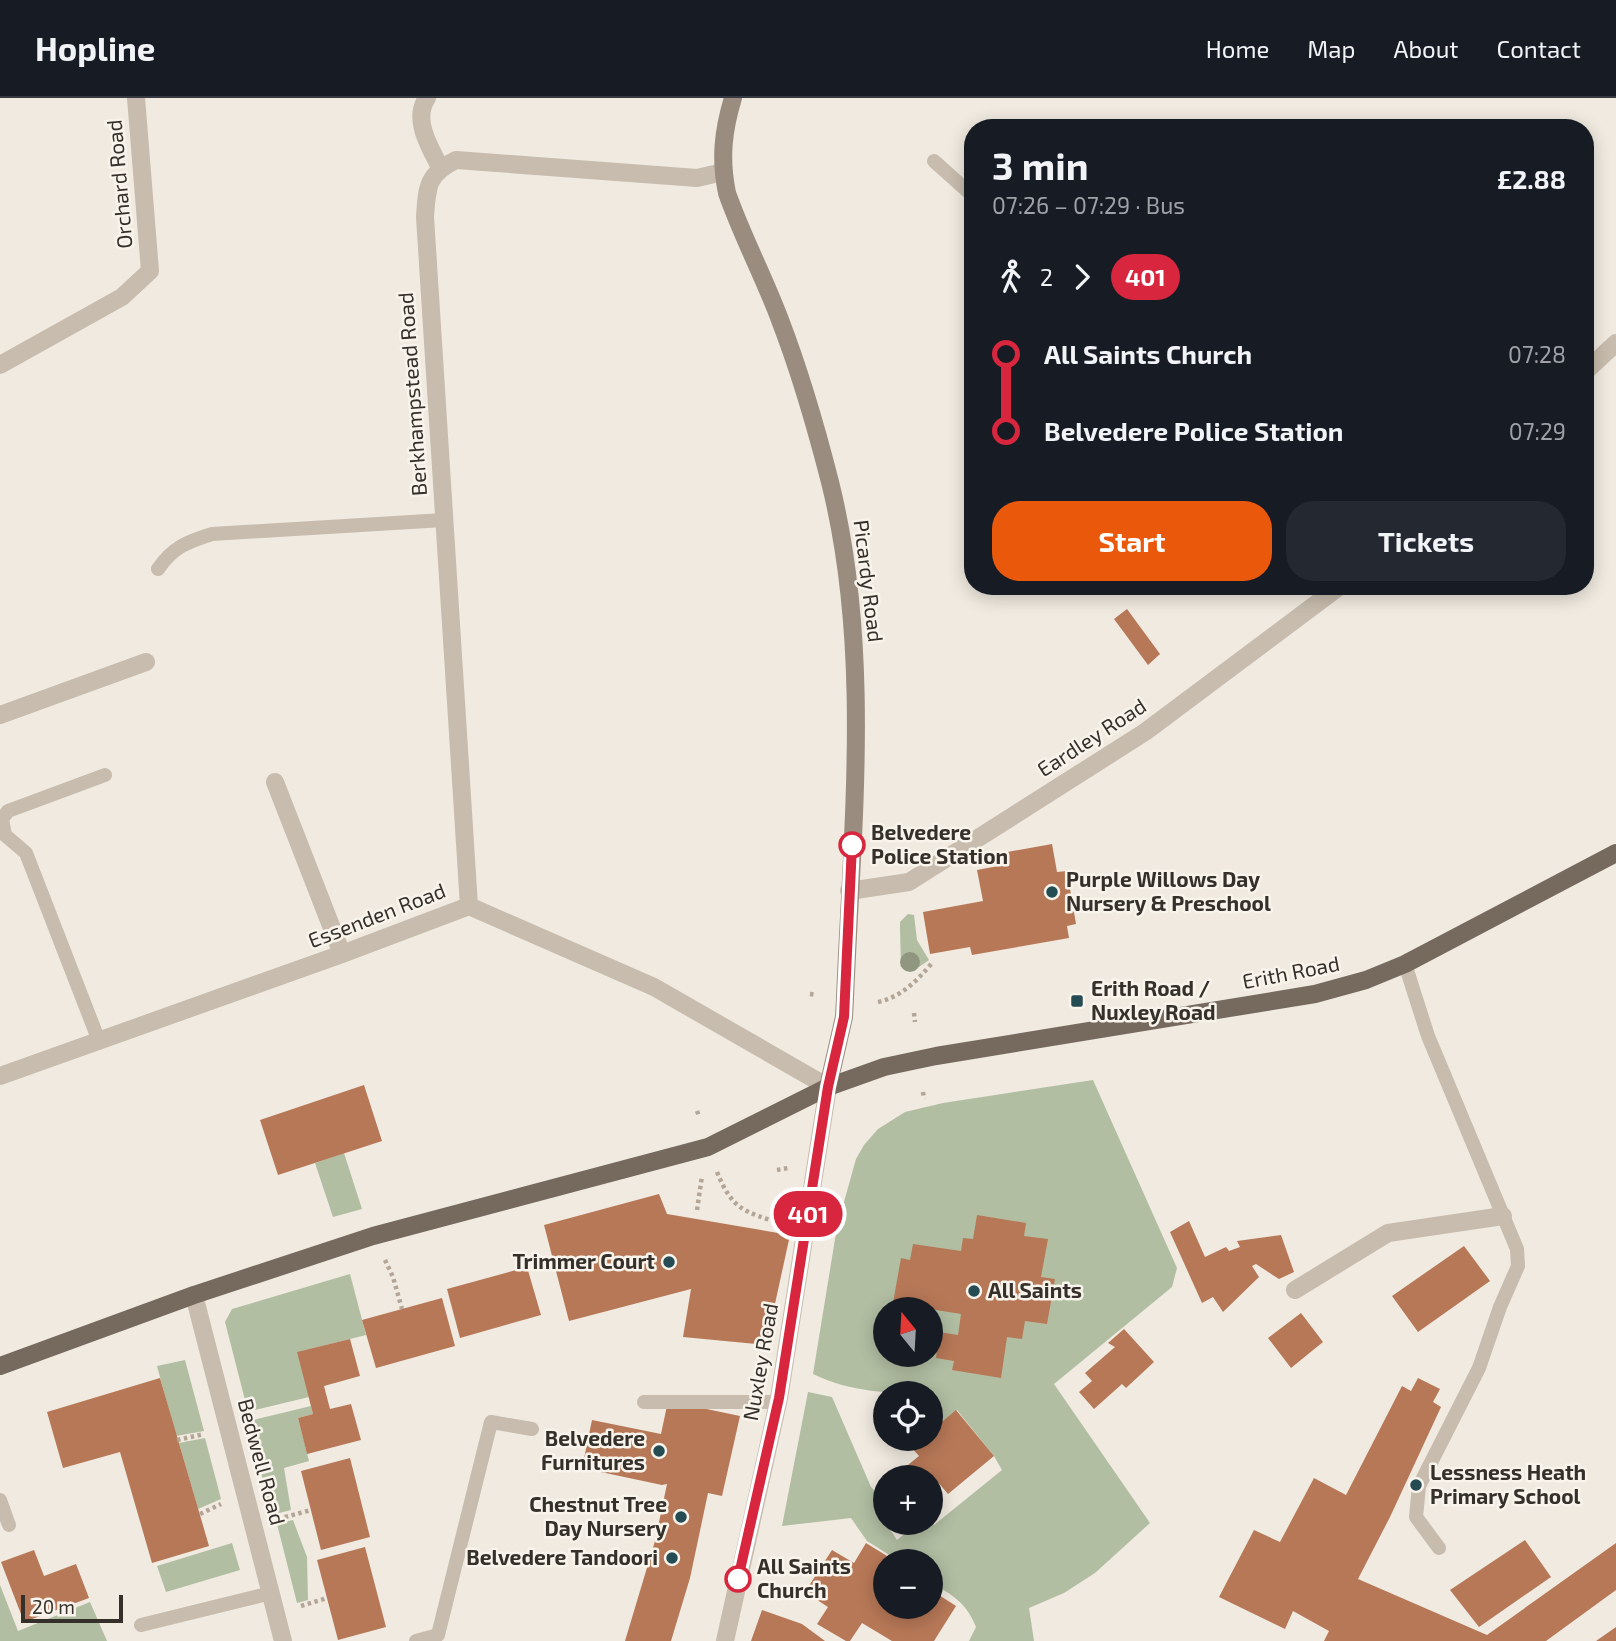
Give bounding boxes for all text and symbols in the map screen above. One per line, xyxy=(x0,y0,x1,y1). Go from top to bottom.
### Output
text: Hopline xyxy=(35,28,155,68)
text: Home xyxy=(1206,34,1269,63)
text: Map xyxy=(1307,34,1355,63)
text: About xyxy=(1393,34,1459,63)
text: Contact xyxy=(1497,34,1581,63)
street label: Orchard Road xyxy=(100,119,137,250)
text: 3 min xyxy=(992,142,1089,188)
text: £2.88 xyxy=(1497,163,1566,194)
text: 07:26 – 07:29 · Bus xyxy=(992,191,1185,219)
icon: walk xyxy=(992,258,1030,296)
icon: forward xyxy=(1063,258,1101,296)
text: 401 xyxy=(1125,262,1166,291)
text: 2 xyxy=(1040,263,1053,291)
street label: Berkhampstead Road xyxy=(392,291,431,497)
text: All Saints Church xyxy=(1044,338,1252,369)
text: 07:28 xyxy=(1508,340,1566,368)
text: Belvedere Police Station xyxy=(1044,415,1344,446)
text: 07:29 xyxy=(1509,417,1566,445)
button: Start xyxy=(992,501,1272,581)
button: Tickets xyxy=(1286,501,1566,581)
street label: Picardy Road xyxy=(850,518,889,644)
street label: Eardley Road xyxy=(1032,692,1150,781)
place label: Belvedere Police Station xyxy=(871,819,1008,868)
marker: Belvedere Police Station xyxy=(839,832,865,858)
place label: Purple Willows Day Nursery & Preschool xyxy=(1066,866,1271,916)
street label: Essenden Road xyxy=(304,877,449,952)
marker: Purple Willows Day Nursery & Preschool xyxy=(1044,884,1060,900)
street label: Erith Road xyxy=(1240,950,1342,993)
place label: Erith Road / Nuxley Road xyxy=(1091,975,1215,1025)
marker: Erith Road / Nuxley Road xyxy=(1069,993,1085,1009)
line badge: 401 xyxy=(768,1191,848,1237)
text: 401 xyxy=(788,1199,828,1228)
place label: Trimmer Court xyxy=(512,1248,655,1273)
marker: Trimmer Court xyxy=(661,1254,677,1270)
place label: All Saints xyxy=(988,1277,1082,1302)
marker: All Saints xyxy=(966,1283,982,1299)
north arrow xyxy=(873,1297,943,1367)
map controls xyxy=(873,1297,943,1619)
street label: Nuxley Road xyxy=(737,1301,782,1423)
button: locate xyxy=(873,1381,943,1451)
street label: Bedwell Road xyxy=(234,1396,291,1528)
place label: Belvedere Furnitures xyxy=(541,1425,645,1474)
marker: Belvedere Furnitures xyxy=(651,1443,667,1459)
place label: Lessness Heath Primary School xyxy=(1430,1459,1586,1509)
button: + xyxy=(873,1465,943,1535)
marker: Lessness Heath Primary School xyxy=(1408,1477,1424,1493)
place label: Chestnut Tree Day Nursery xyxy=(529,1491,667,1541)
marker: Chestnut Tree Day Nursery xyxy=(673,1509,689,1525)
place label: Belvedere Tandoori xyxy=(466,1544,658,1569)
button: − xyxy=(873,1549,943,1619)
marker: Belvedere Tandoori xyxy=(664,1550,680,1566)
place label: All Saints Church xyxy=(757,1553,851,1602)
marker: All Saints Church xyxy=(725,1566,751,1592)
scale bar xyxy=(21,1592,122,1624)
text: 20 m xyxy=(32,1595,75,1618)

